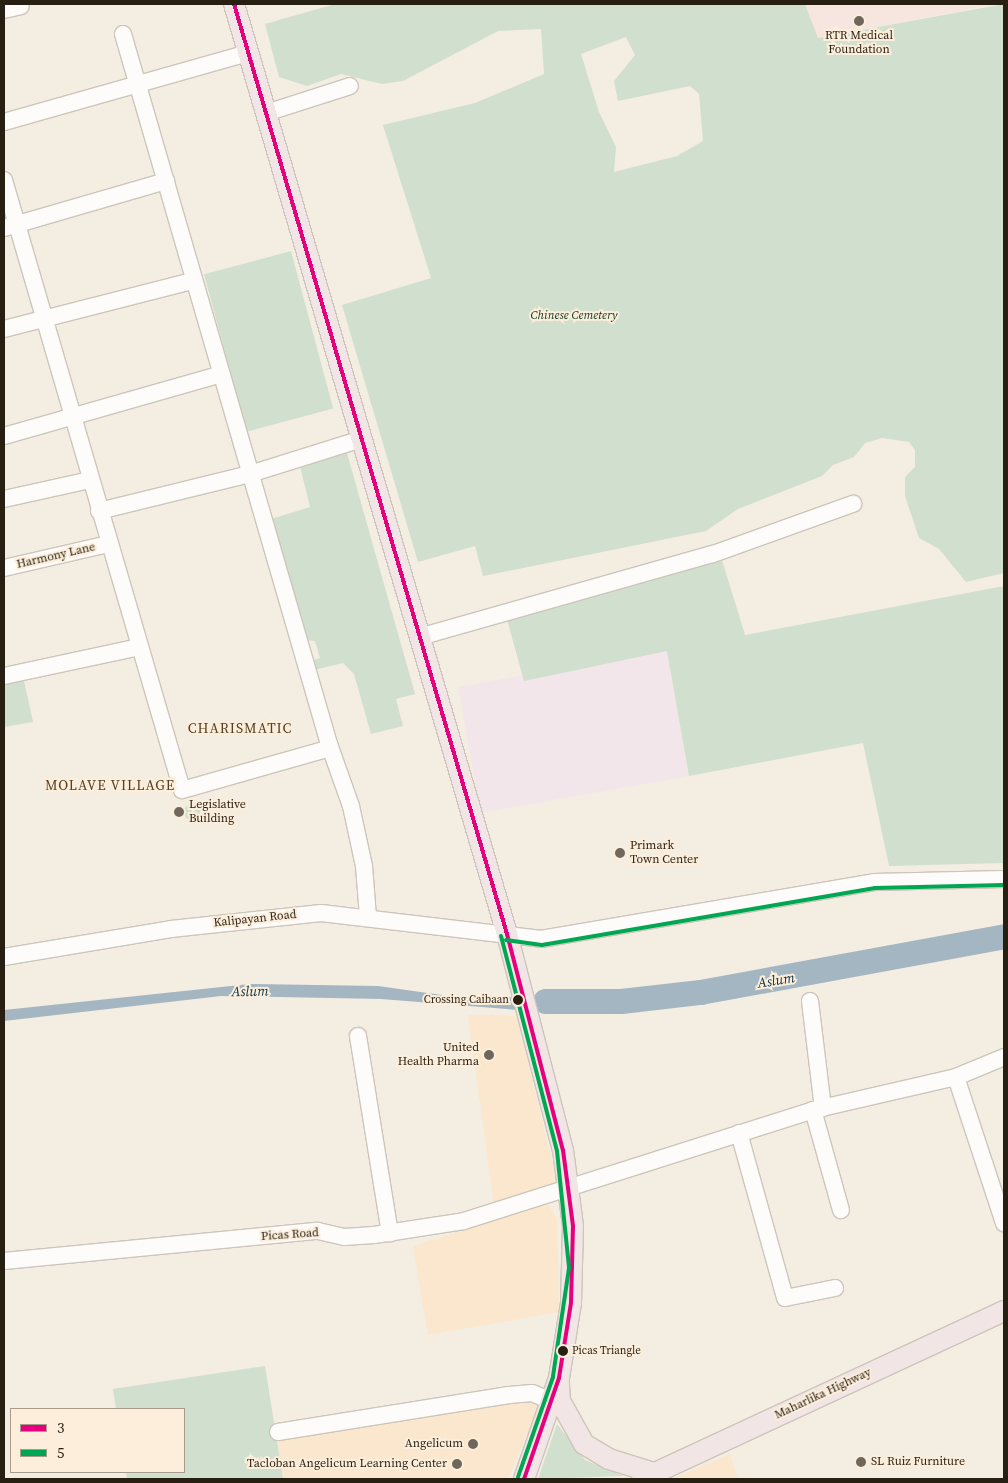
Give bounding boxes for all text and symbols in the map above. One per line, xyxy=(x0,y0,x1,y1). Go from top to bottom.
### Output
marker: RTR Medical Foundation xyxy=(853,15,865,27)
place label: RTR Medical Foundation xyxy=(825,29,893,57)
park label: Chinese Cemetery xyxy=(530,309,618,323)
street label: Harmony Lane xyxy=(15,540,97,572)
district label: CHARISMATIC xyxy=(186,720,294,736)
district label: MOLAVE VILLAGE xyxy=(43,777,177,793)
place label: Legislative Building xyxy=(189,798,246,826)
marker: Legislative Building xyxy=(173,806,185,818)
place label: Primark Town Center xyxy=(630,839,698,867)
marker: Primark Town Center xyxy=(614,847,626,859)
street label: Kalipayan Road xyxy=(213,907,297,931)
water label: Aslum xyxy=(756,969,796,991)
water label: Aslum xyxy=(231,982,269,1000)
place label: Crossing Caibaan xyxy=(424,993,509,1007)
marker: Crossing Caibaan xyxy=(513,995,523,1005)
place label: United Health Pharma xyxy=(398,1041,479,1069)
marker: United Health Pharma xyxy=(483,1049,495,1061)
street label: Picas Road xyxy=(261,1226,319,1244)
place label: Picas Triangle xyxy=(572,1344,641,1358)
marker: Picas Triangle xyxy=(558,1346,568,1356)
street label: Maharlika Highway xyxy=(773,1365,873,1423)
legend xyxy=(10,1408,185,1473)
text: 3 xyxy=(57,1417,65,1438)
place label: Angelicum xyxy=(405,1437,463,1451)
marker: Angelicum xyxy=(467,1438,479,1450)
text: 5 xyxy=(57,1442,65,1463)
place label: SL Ruiz Furniture xyxy=(871,1455,965,1469)
marker: SL Ruiz Furniture xyxy=(855,1456,867,1468)
place label: Tacloban Angelicum Learning Center xyxy=(247,1457,447,1471)
marker: Tacloban Angelicum Learning Center xyxy=(451,1458,463,1470)

